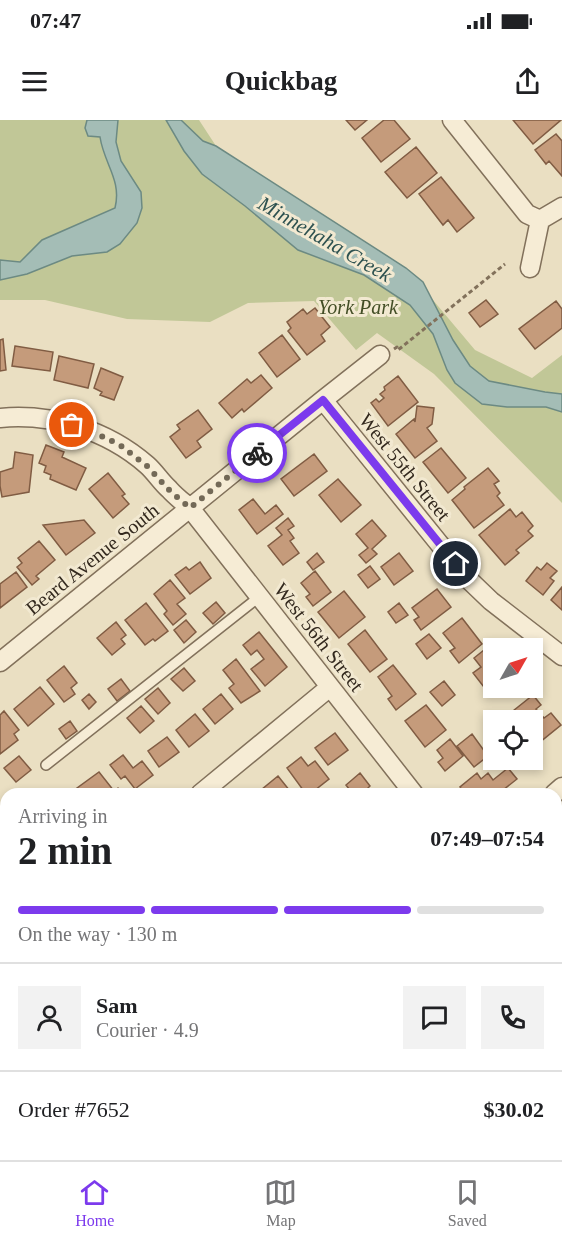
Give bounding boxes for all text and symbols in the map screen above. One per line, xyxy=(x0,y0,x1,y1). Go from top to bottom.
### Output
text: 07:47 xyxy=(30,8,81,33)
icon: menu xyxy=(18,65,51,98)
icon: share xyxy=(511,65,544,98)
text: Quickbag xyxy=(225,66,337,96)
water label: Minnehaha Creek xyxy=(253,191,397,287)
park label: York Park xyxy=(318,296,399,318)
pin xyxy=(46,399,97,450)
icon: bag xyxy=(55,408,88,441)
street label: West 55th Street xyxy=(355,409,455,525)
courier xyxy=(227,423,287,483)
icon: bike xyxy=(241,437,274,470)
street label: Beard Avenue South xyxy=(21,499,163,619)
pin xyxy=(430,538,481,589)
icon: home xyxy=(439,547,472,580)
street label: West 56th Street xyxy=(270,578,368,696)
north arrow xyxy=(483,638,543,698)
map controls xyxy=(483,638,543,770)
button: locate xyxy=(483,710,543,770)
text: Arriving in xyxy=(18,805,107,827)
text: 07:49–07:54 xyxy=(430,826,544,851)
text: 2 min xyxy=(18,829,112,872)
text: On the way · 130 m xyxy=(18,923,177,945)
button: person xyxy=(18,986,81,1049)
button: chat xyxy=(403,986,466,1049)
button: phone xyxy=(481,986,544,1049)
text: Sam xyxy=(96,993,138,1018)
text: Courier · 4.9 xyxy=(96,1019,199,1041)
text: Order #7652 xyxy=(18,1097,130,1122)
text: $30.02 xyxy=(484,1097,544,1122)
tab: Home xyxy=(75,1176,114,1230)
tab: Map xyxy=(264,1176,297,1230)
tab: Saved xyxy=(448,1176,487,1230)

